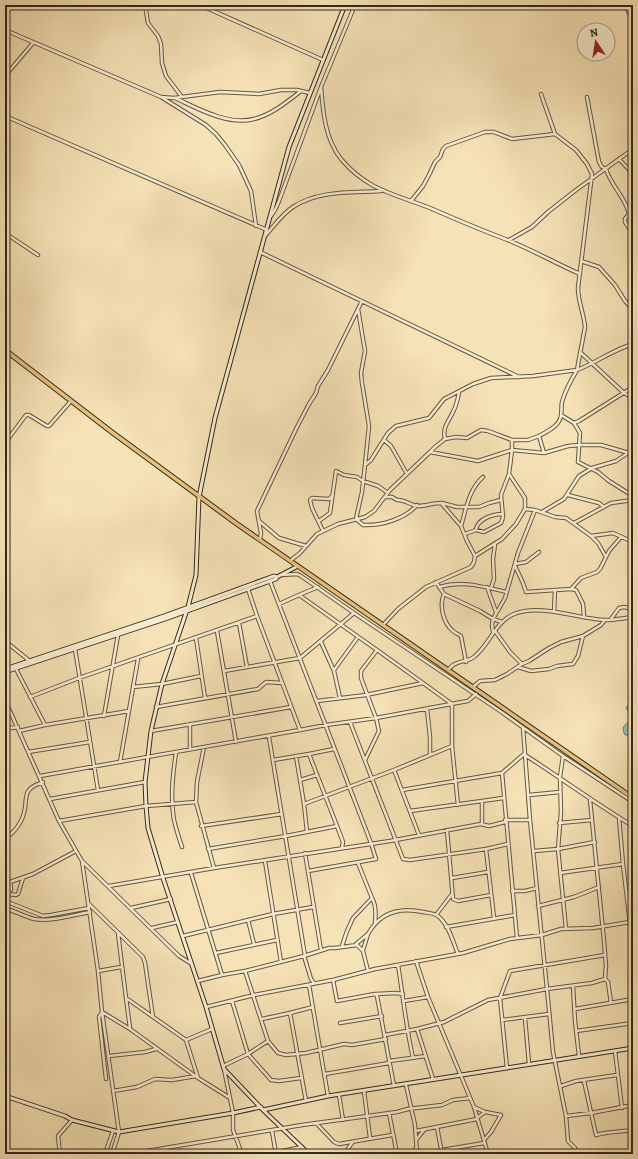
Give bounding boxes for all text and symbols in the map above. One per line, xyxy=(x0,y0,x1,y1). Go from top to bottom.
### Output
north arrow xyxy=(576,22,616,62)
text: N xyxy=(589,25,600,41)

